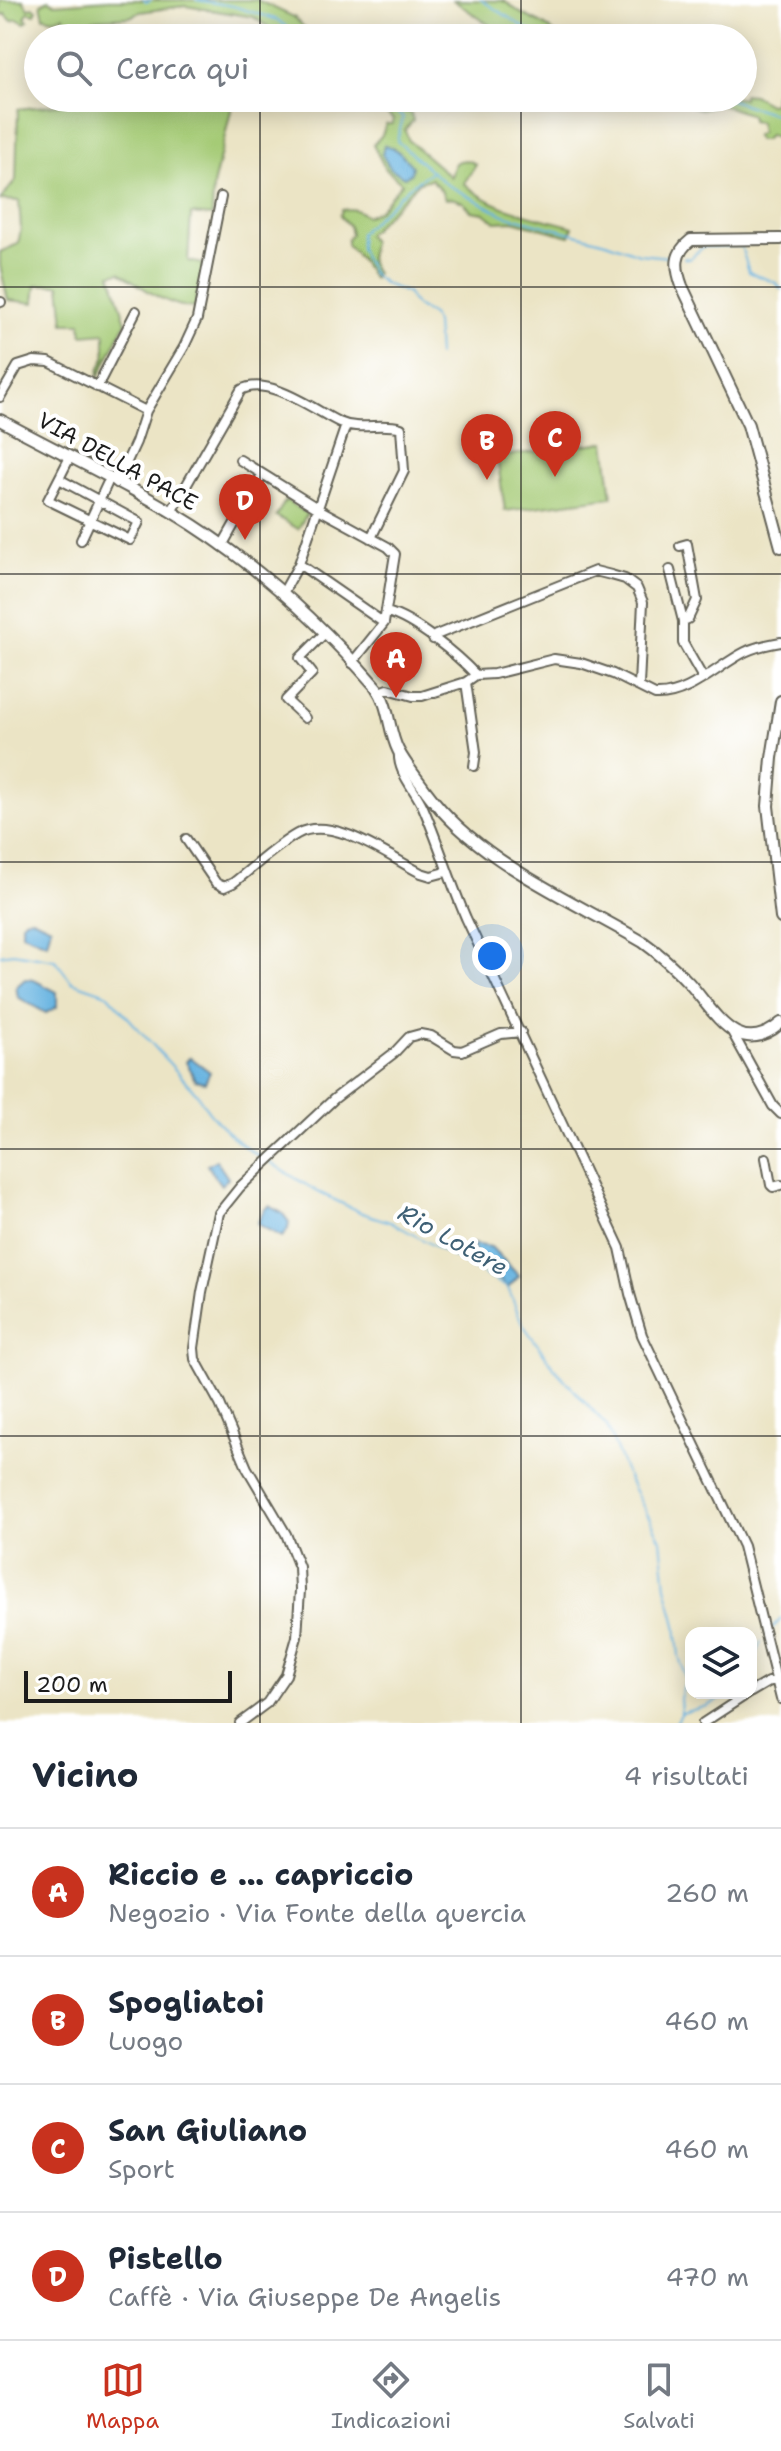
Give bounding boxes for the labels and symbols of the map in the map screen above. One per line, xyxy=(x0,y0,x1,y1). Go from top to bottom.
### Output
street label: VIA DELLA PACE xyxy=(33,405,203,517)
pin: C xyxy=(529,411,581,477)
pin: B xyxy=(461,414,513,480)
pin: D xyxy=(219,474,271,540)
pin: A xyxy=(370,632,422,698)
your location xyxy=(472,936,512,976)
water label: Rio Lotere xyxy=(392,1197,514,1283)
scale bar xyxy=(24,1667,232,1703)

